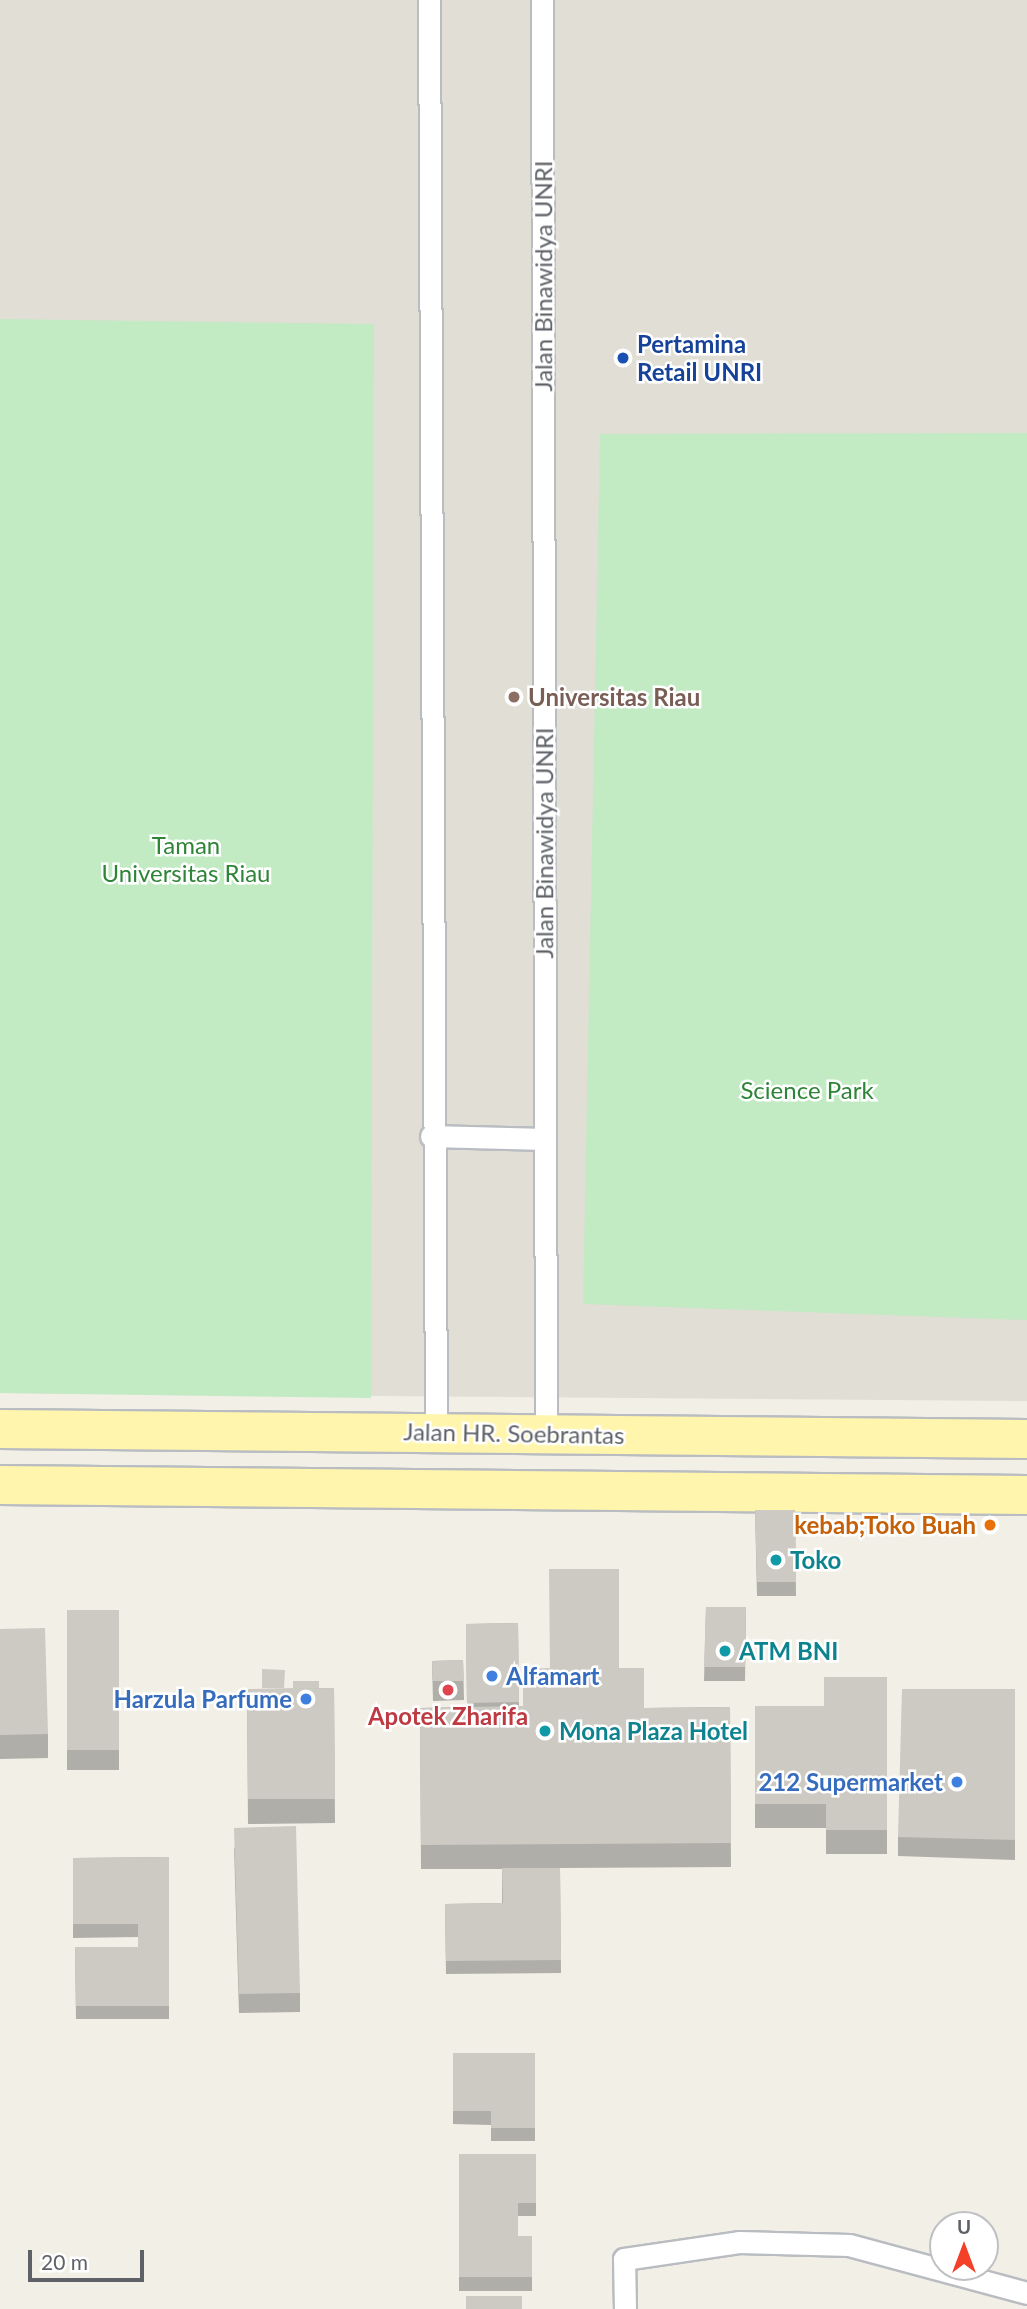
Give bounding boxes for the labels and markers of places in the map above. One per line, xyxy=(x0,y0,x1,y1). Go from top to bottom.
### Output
place label: Pertamina Retail UNRI xyxy=(637,330,762,386)
marker: Pertamina Retail UNRI xyxy=(615,350,631,366)
place label: Universitas Riau xyxy=(528,683,700,711)
marker: Universitas Riau xyxy=(506,689,522,705)
place label: kebab;Toko Buah xyxy=(794,1511,976,1539)
marker: kebab;Toko Buah xyxy=(982,1517,998,1533)
place label: Toko xyxy=(790,1546,841,1574)
marker: Toko xyxy=(768,1552,784,1568)
place label: ATM BNI xyxy=(739,1637,838,1665)
marker: ATM BNI xyxy=(717,1643,733,1659)
place label: Alfamart xyxy=(506,1662,600,1690)
marker: Alfamart xyxy=(484,1668,500,1684)
marker: Apotek Zharifa xyxy=(440,1682,456,1698)
place label: Harzula Parfume xyxy=(113,1685,292,1713)
marker: Harzula Parfume xyxy=(298,1691,314,1707)
place label: Apotek Zharifa xyxy=(368,1702,528,1730)
place label: Mona Plaza Hotel xyxy=(559,1717,748,1745)
marker: Mona Plaza Hotel xyxy=(537,1723,553,1739)
place label: 212 Supermarket xyxy=(758,1768,943,1796)
marker: 212 Supermarket xyxy=(949,1774,965,1790)

